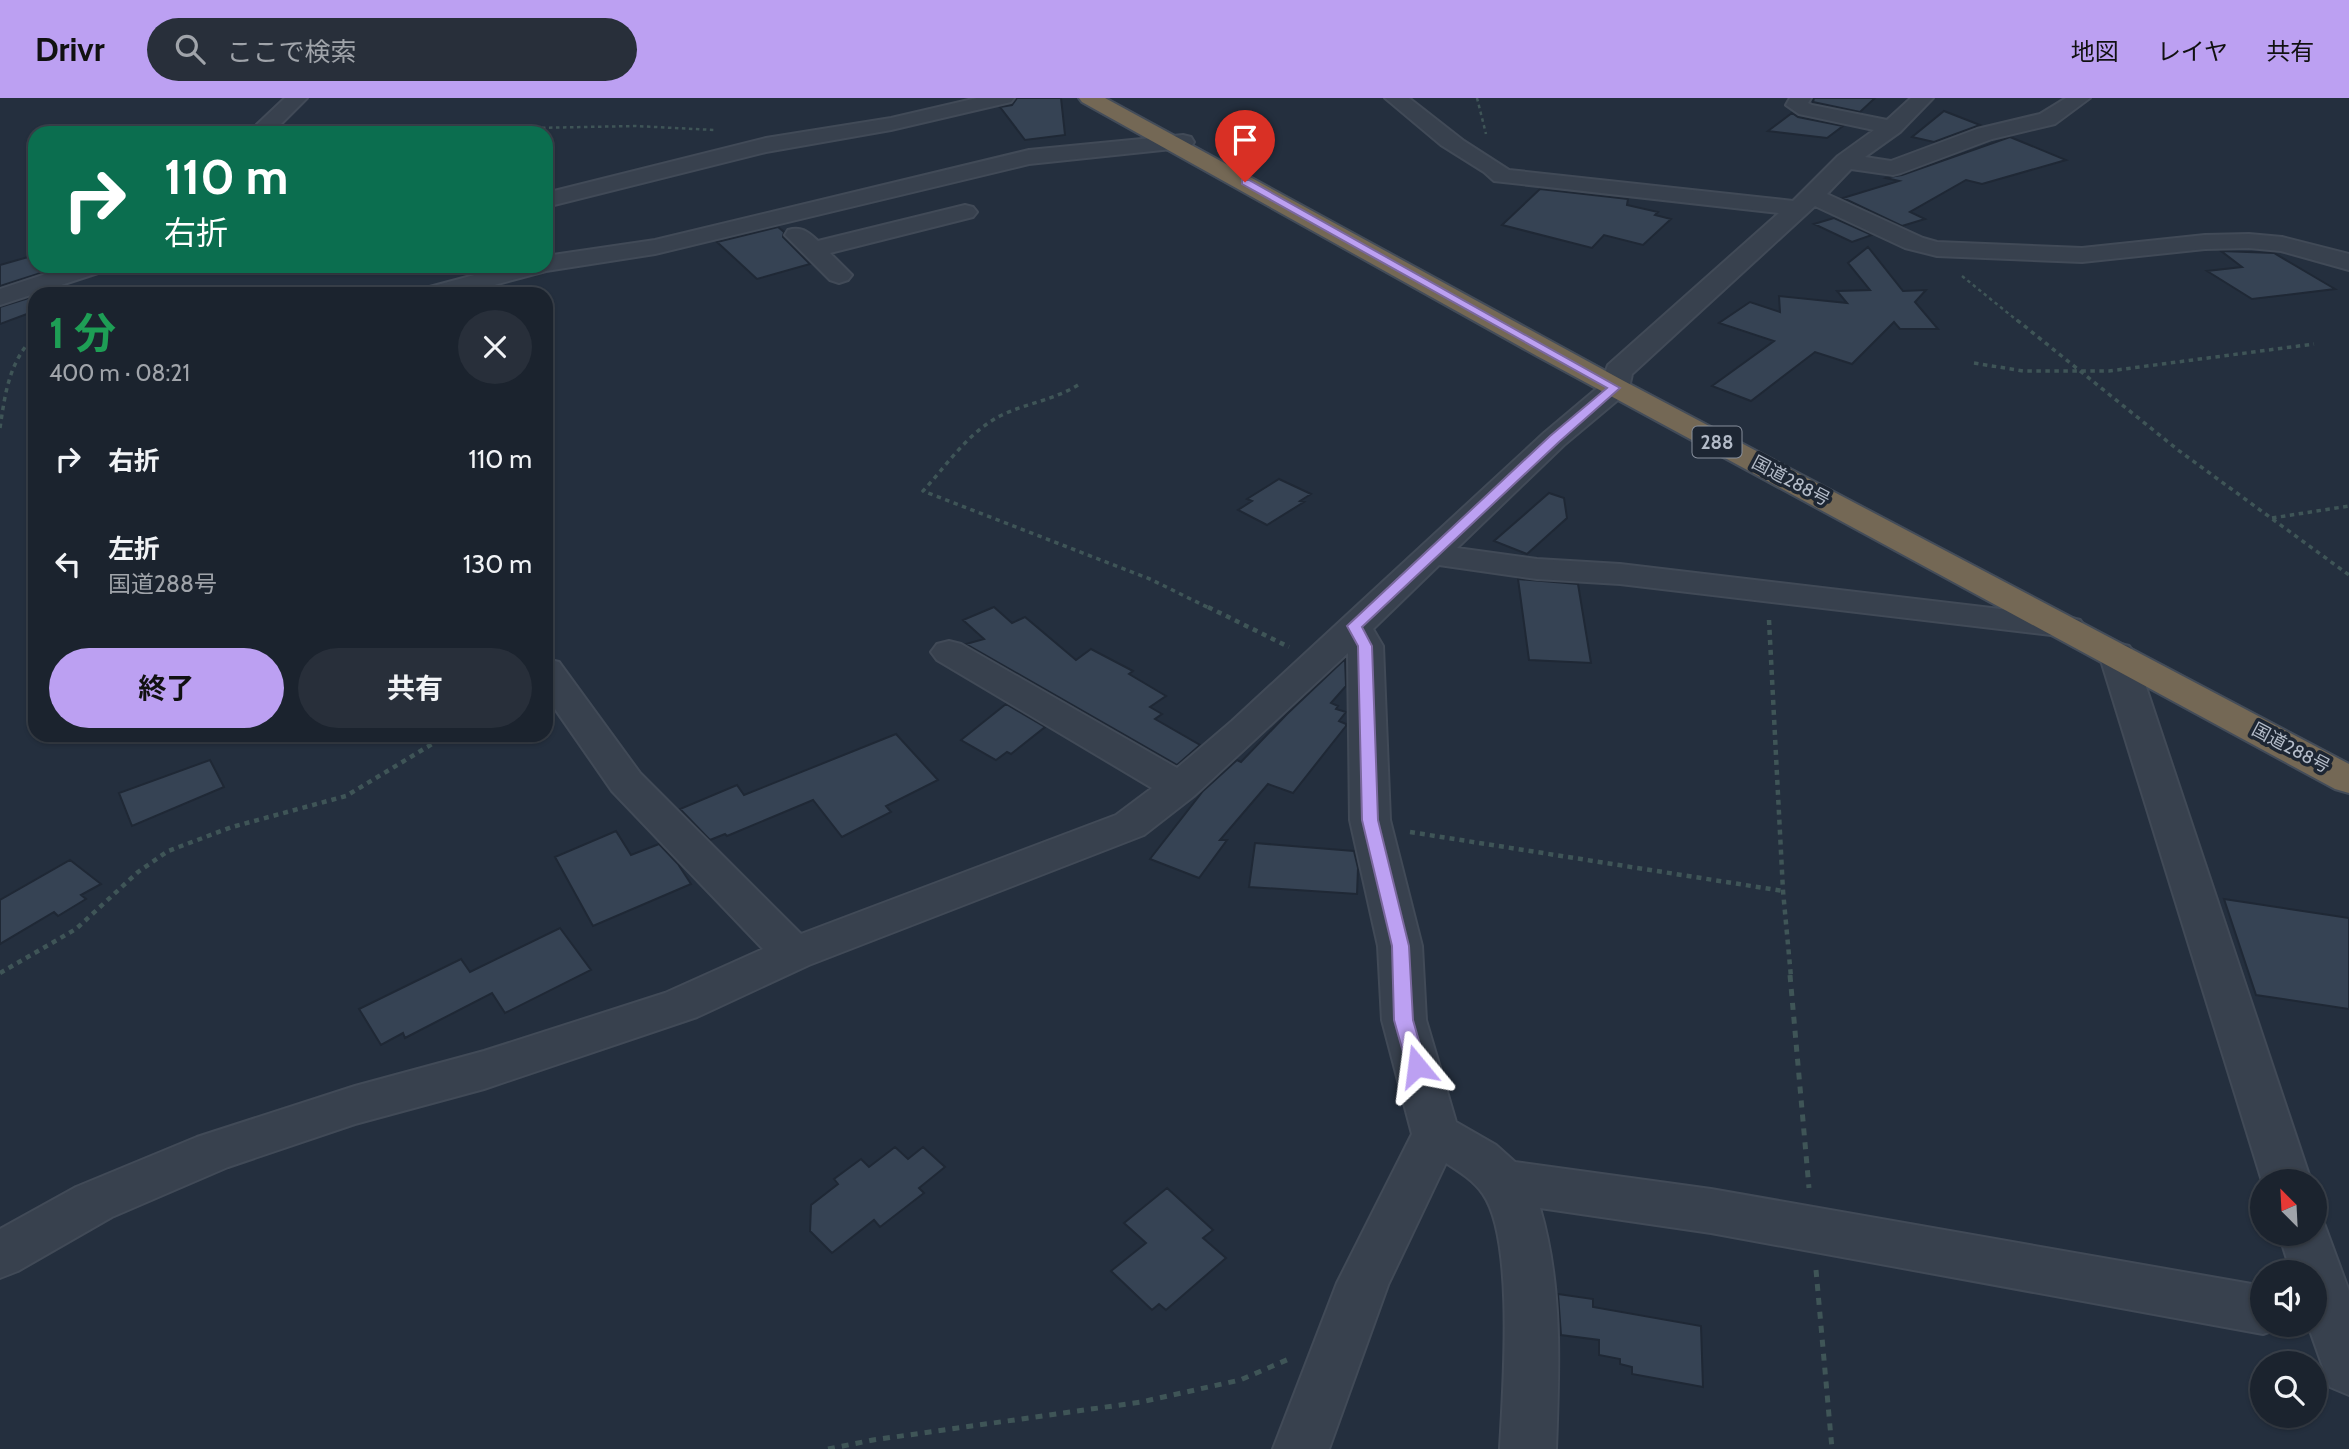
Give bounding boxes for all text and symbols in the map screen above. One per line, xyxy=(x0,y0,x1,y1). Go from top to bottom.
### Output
search box xyxy=(147,18,637,81)
text: Drivr xyxy=(35,29,105,69)
icon: search xyxy=(171,30,209,68)
text: ここで検索 xyxy=(227,36,357,68)
text: 地図 xyxy=(2071,37,2119,66)
text: レイヤ xyxy=(2157,37,2228,66)
text: 共有 xyxy=(2266,37,2314,66)
pin xyxy=(1215,110,1275,182)
icon: arrive xyxy=(1226,121,1264,159)
text: 110 m xyxy=(164,147,288,206)
icon: right xyxy=(49,154,140,245)
text: 右折 xyxy=(164,213,228,252)
text: 1 分 xyxy=(49,307,116,359)
button: close xyxy=(458,310,532,384)
text: 400 m · 08:21 xyxy=(49,359,190,387)
road number: 288 xyxy=(1692,426,1742,458)
icon: right xyxy=(49,440,87,478)
text: 110 m xyxy=(468,443,532,475)
text: 右折 xyxy=(108,445,160,477)
street label: 国道288号 xyxy=(1748,451,1834,511)
text: 左折 xyxy=(108,533,160,565)
icon: left xyxy=(49,545,87,583)
text: 130 m xyxy=(463,548,532,580)
text: 国道288号 xyxy=(108,570,217,598)
button: 終了 xyxy=(49,648,284,728)
button: 共有 xyxy=(298,648,532,728)
street label: 国道288号 xyxy=(2248,718,2334,778)
position arrow xyxy=(1380,1029,1454,1103)
north arrow xyxy=(2250,1169,2328,1246)
map controls xyxy=(2250,1169,2327,1428)
button: sound xyxy=(2250,1260,2327,1337)
button: search xyxy=(2250,1351,2327,1428)

